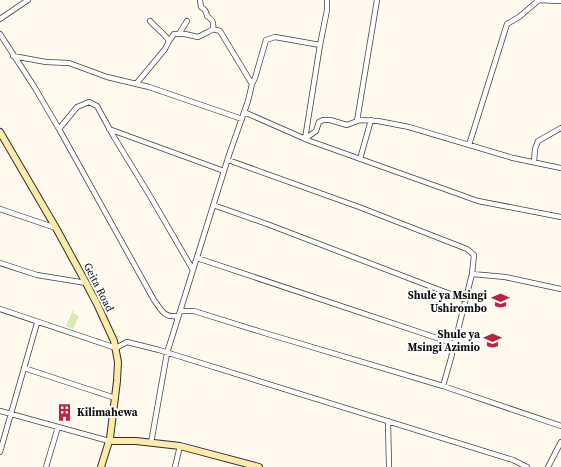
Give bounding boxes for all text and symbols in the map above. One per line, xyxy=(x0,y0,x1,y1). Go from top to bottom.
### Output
street label: Geita Road xyxy=(80,260,118,315)
place label: Shule ya Msingi Ushirombo xyxy=(408,288,488,316)
school or university icon: Shule ya Msingi Ushirombo xyxy=(490,291,510,311)
place label: Shule ya Msingi Azimio xyxy=(408,327,480,355)
school or university icon: Shule ya Msingi Azimio xyxy=(483,330,503,350)
building icon: Kilimahewa xyxy=(54,402,74,422)
place label: Kilimahewa xyxy=(77,405,138,420)

